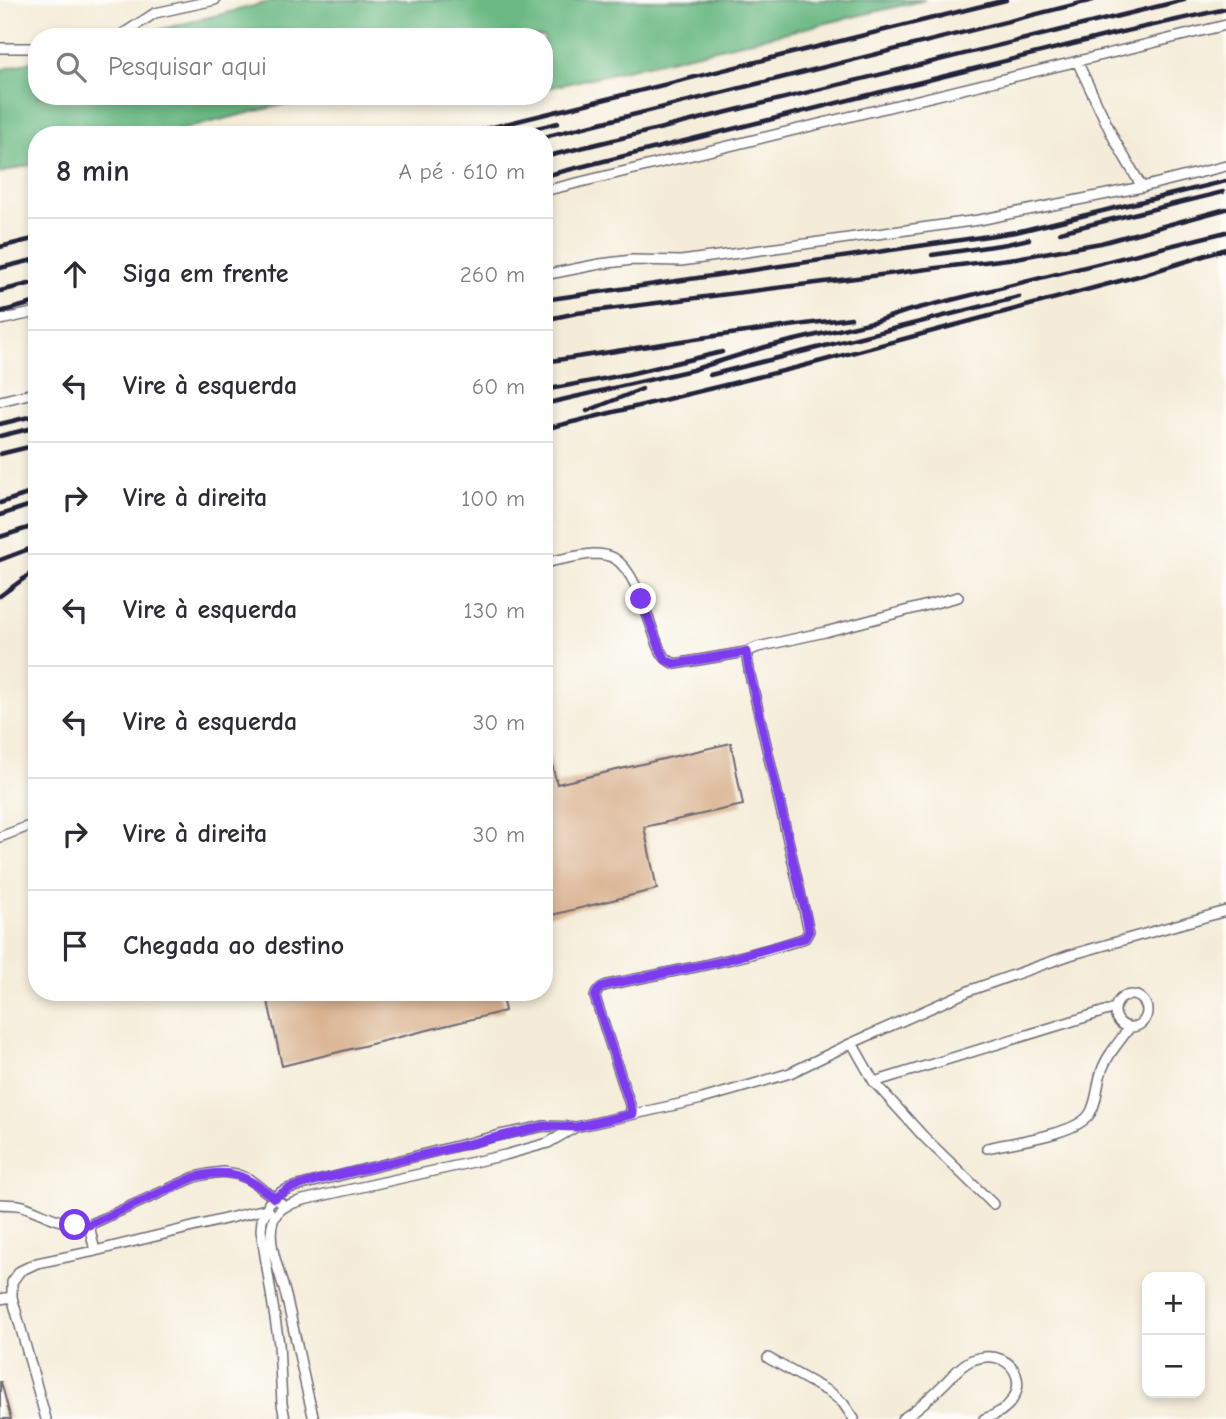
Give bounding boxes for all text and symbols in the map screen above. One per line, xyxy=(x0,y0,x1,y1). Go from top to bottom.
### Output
search box xyxy=(28,28,553,105)
icon: search xyxy=(52,48,90,86)
text: Pesquisar aqui xyxy=(108,52,267,82)
text: 8 min xyxy=(56,154,130,189)
text: A pé · 610 m xyxy=(399,158,525,185)
icon: ahead xyxy=(56,255,94,293)
text: Siga em frente xyxy=(123,259,289,289)
text: 260 m xyxy=(460,261,525,288)
icon: left xyxy=(56,367,94,405)
text: Vire à esquerda xyxy=(123,371,297,401)
text: 60 m xyxy=(472,373,525,400)
icon: right xyxy=(56,479,94,517)
text: Vire à direita xyxy=(123,483,267,513)
text: 100 m xyxy=(461,485,525,512)
route end xyxy=(625,583,656,614)
icon: left xyxy=(56,591,94,629)
text: Vire à esquerda xyxy=(123,595,297,625)
text: 130 m xyxy=(464,597,525,624)
icon: left xyxy=(56,703,94,741)
text: Vire à esquerda xyxy=(123,707,297,737)
text: 30 m xyxy=(473,709,525,736)
icon: right xyxy=(56,815,94,853)
text: Vire à direita xyxy=(123,819,267,849)
text: 30 m xyxy=(473,821,525,848)
icon: arrive xyxy=(56,927,94,965)
text: Chegada ao destino xyxy=(123,931,344,961)
route start xyxy=(59,1209,90,1240)
map controls xyxy=(1142,1272,1205,1398)
button: + xyxy=(1142,1272,1205,1335)
button: − xyxy=(1142,1335,1205,1398)

